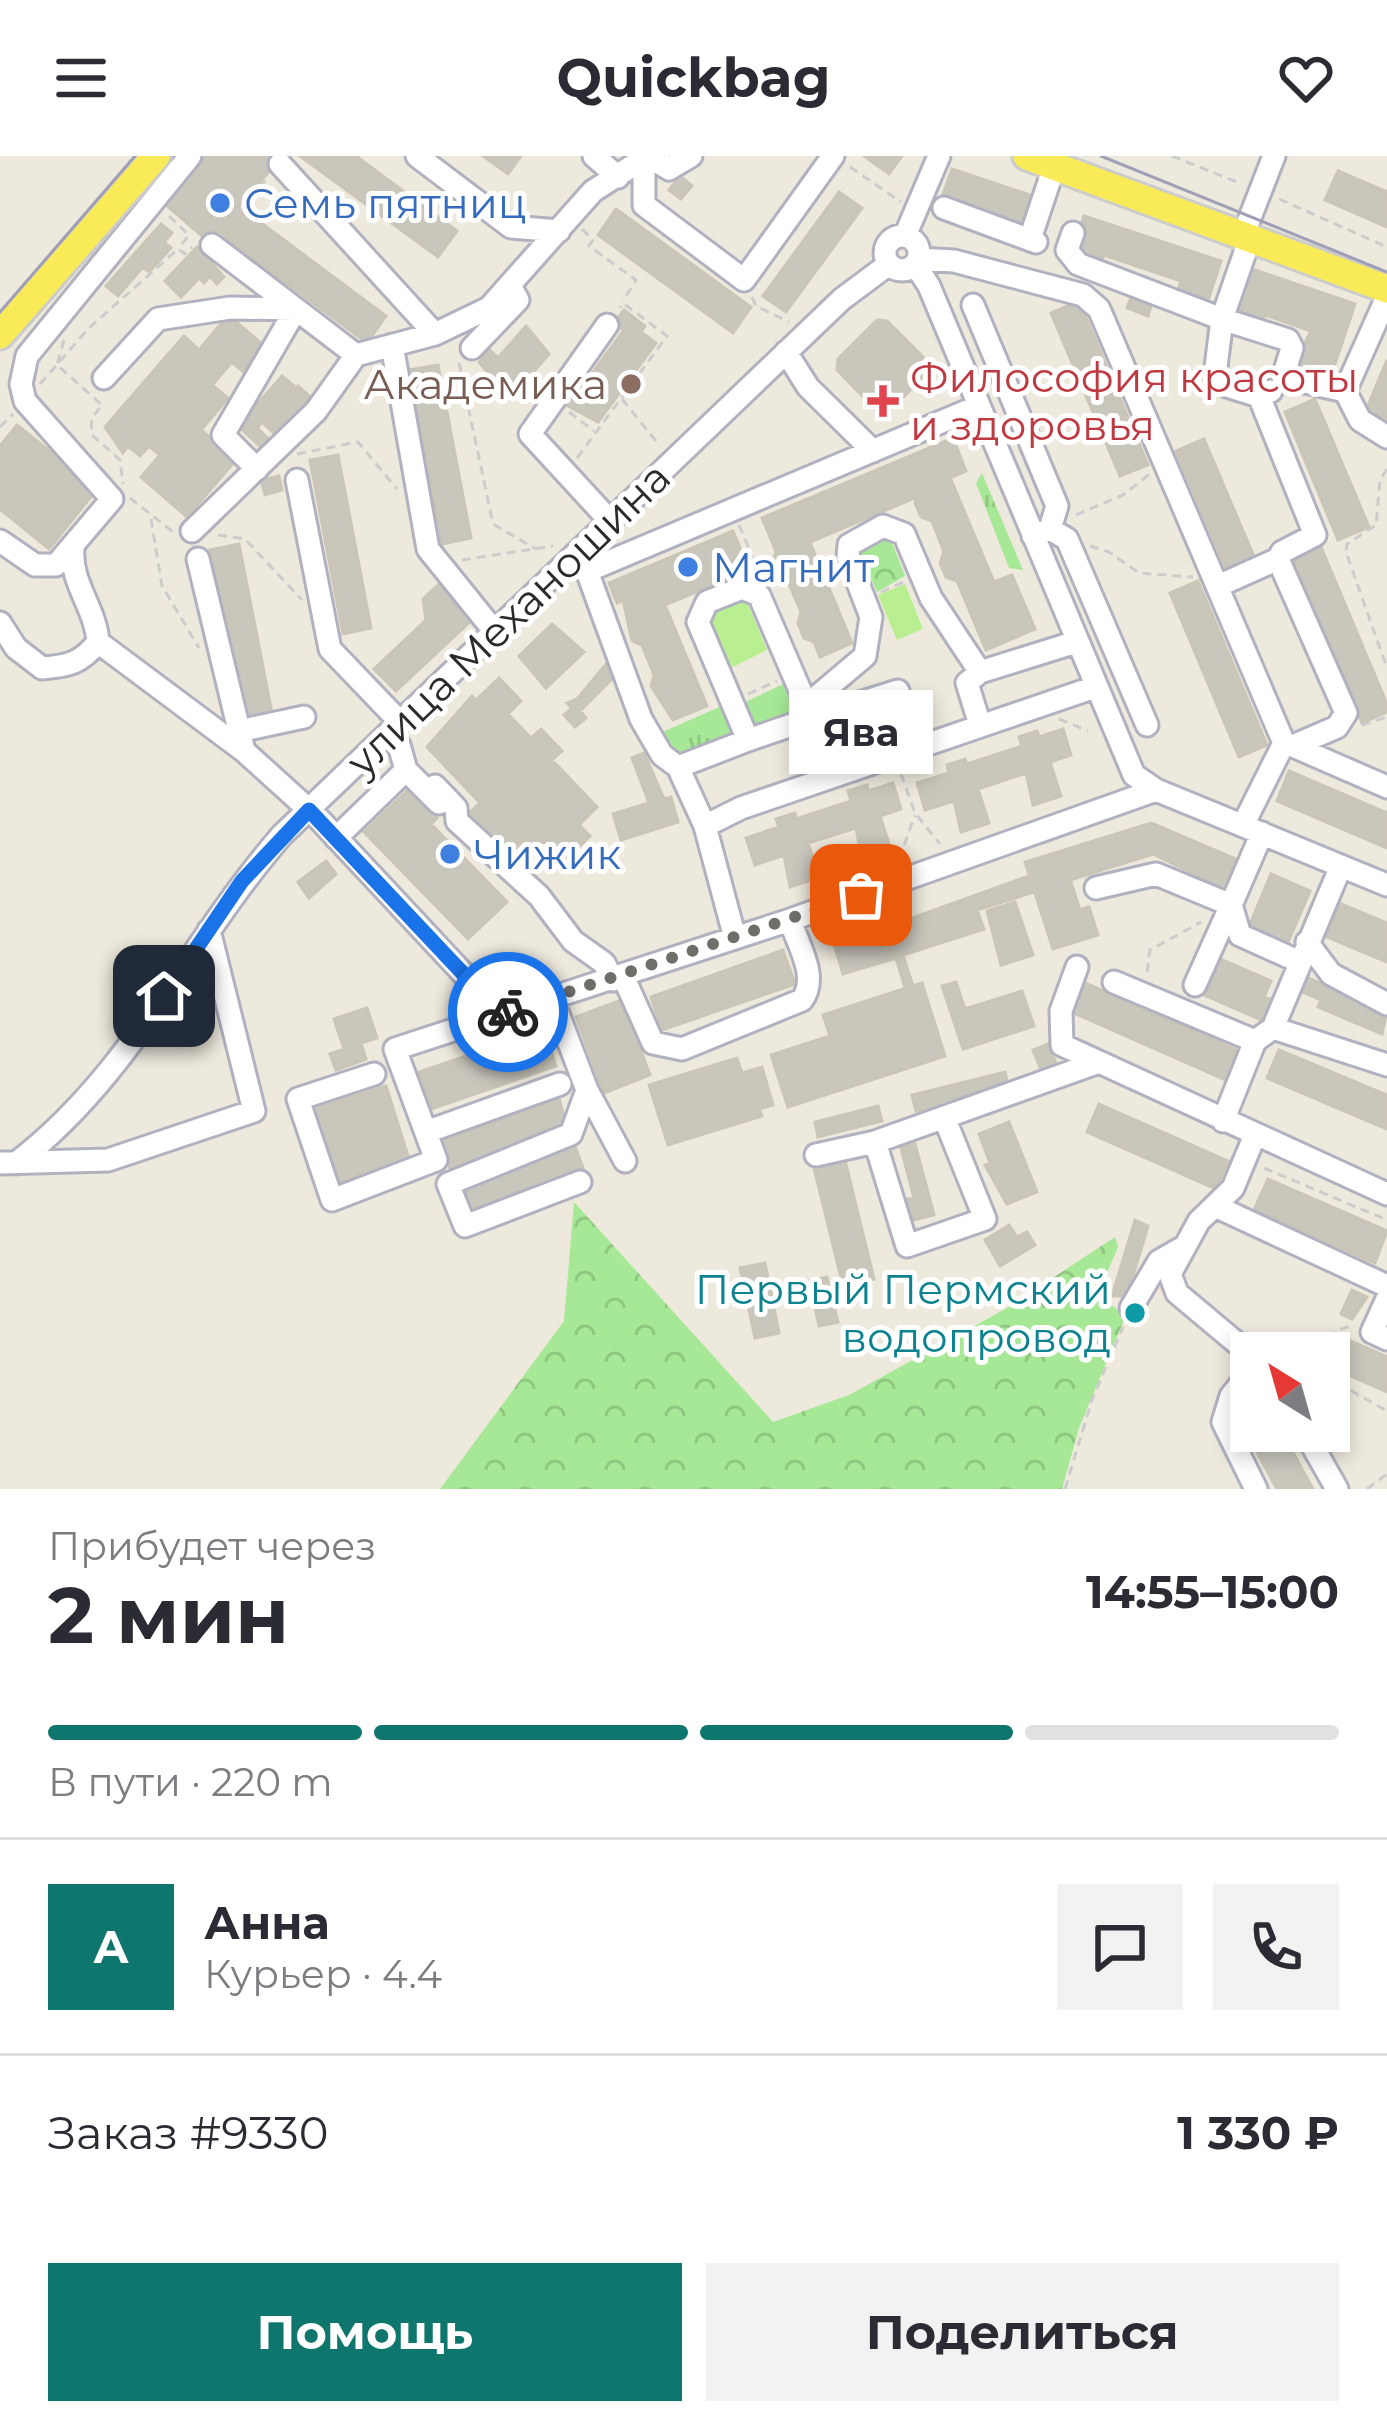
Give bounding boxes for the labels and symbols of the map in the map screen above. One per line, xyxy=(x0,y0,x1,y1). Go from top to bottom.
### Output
place label: Семь пятниц xyxy=(244,177,527,229)
marker: Семь пятниц xyxy=(207,190,233,216)
place label: Философия красоты и здоровья xyxy=(910,351,1359,451)
place label: Академика xyxy=(363,358,607,410)
marker: Академика xyxy=(618,371,644,397)
marker: Философия красоты и здоровья xyxy=(867,385,899,417)
street label: улица Механошина xyxy=(335,451,681,788)
place label: Магнит xyxy=(712,541,874,593)
marker: Магнит xyxy=(675,554,701,580)
callout: Ява xyxy=(789,691,933,775)
place label: Чижик xyxy=(474,828,621,880)
marker: Чижик xyxy=(437,841,463,867)
pin xyxy=(810,844,912,946)
pin xyxy=(113,945,215,1047)
courier xyxy=(448,952,568,1072)
place label: Первый Пермский водопровод xyxy=(695,1263,1111,1363)
marker: Первый Пермский водопровод xyxy=(1122,1300,1148,1326)
north arrow xyxy=(1230,1332,1350,1452)

